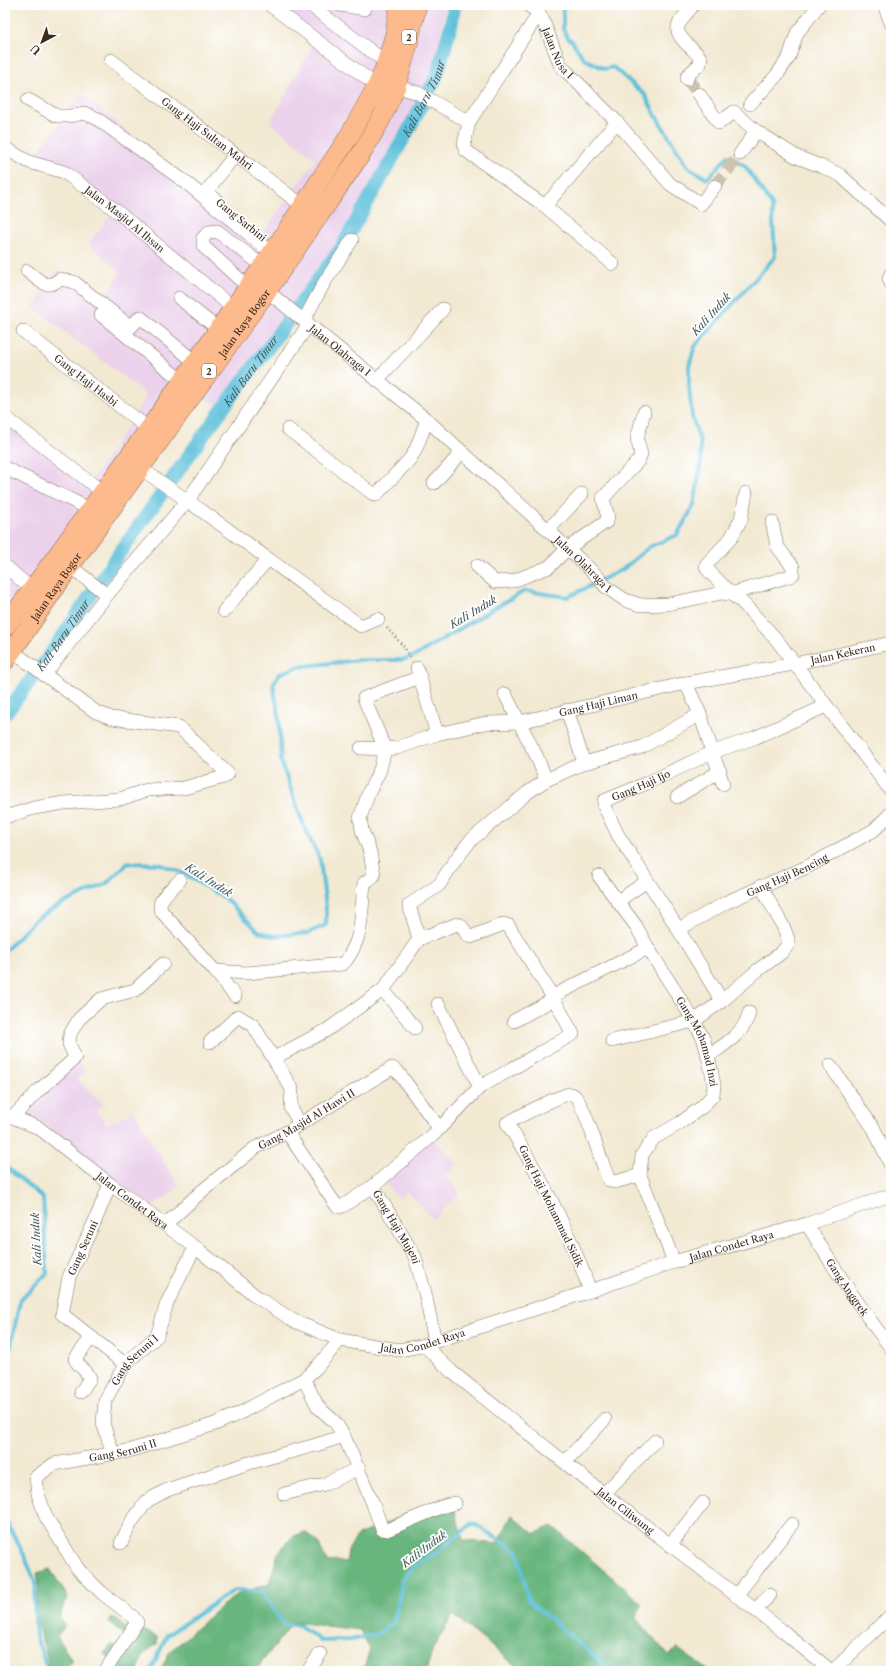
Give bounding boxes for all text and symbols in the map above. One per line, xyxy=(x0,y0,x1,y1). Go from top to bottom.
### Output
north arrow xyxy=(22,22,62,62)
street label: Jalan Nusa I xyxy=(539,24,576,81)
road number: 2 xyxy=(402,30,416,44)
text: U xyxy=(27,41,43,58)
water label: Kali Baru Timur xyxy=(399,57,448,140)
street label: Gang Haji Sultan Mahri xyxy=(159,94,256,172)
street label: Jalan Masjid Al Ihsan xyxy=(81,182,168,255)
street label: Gang Sarbini xyxy=(213,196,269,244)
street label: Jalan Raya Bogor xyxy=(214,286,273,361)
water label: Kali Induk xyxy=(687,289,734,339)
street label: Jalan Olahraga I xyxy=(305,320,374,379)
water label: Kali Baru Timur xyxy=(219,332,282,410)
street label: Gang Haji Hasbi xyxy=(52,351,121,409)
road number: 2 xyxy=(202,364,216,378)
street label: Jalan Olahraga I xyxy=(550,532,614,595)
street label: Jalan Raya Bogor xyxy=(27,549,84,625)
water label: Kali Induk xyxy=(446,592,500,632)
water label: Kali Baru Timur xyxy=(33,596,93,675)
street label: Jalan Kekeran xyxy=(808,640,877,667)
street label: Gang Haji Liman xyxy=(558,688,640,719)
street label: Gang Haji Ijo xyxy=(609,767,672,804)
street label: Gang Haji Bencing xyxy=(744,850,831,899)
water label: Kali Induk xyxy=(182,860,235,900)
street label: Gang Mohamad Inzi xyxy=(674,994,721,1087)
street label: Gang Masjid Al Hawi II xyxy=(256,1086,357,1152)
street label: Gang Haji Mohammad Sidik xyxy=(516,1143,587,1270)
street label: Jalan Condet Raya xyxy=(92,1168,172,1232)
street label: Gang Haji Mujeni xyxy=(370,1187,423,1265)
water label: Kali Induk xyxy=(28,1212,44,1267)
street label: Gang Seruni xyxy=(65,1218,101,1278)
street label: Jalan Condet Raya xyxy=(686,1227,776,1264)
street label: Gang Anggrek xyxy=(823,1256,872,1320)
street label: Jalan Condet Raya xyxy=(377,1325,467,1357)
street label: Gang Seruni I xyxy=(108,1331,161,1388)
street label: Gang Seruni II xyxy=(88,1436,158,1464)
street label: Jalan Ciliwung xyxy=(593,1483,657,1537)
water label: Kali Induk xyxy=(398,1527,450,1571)

